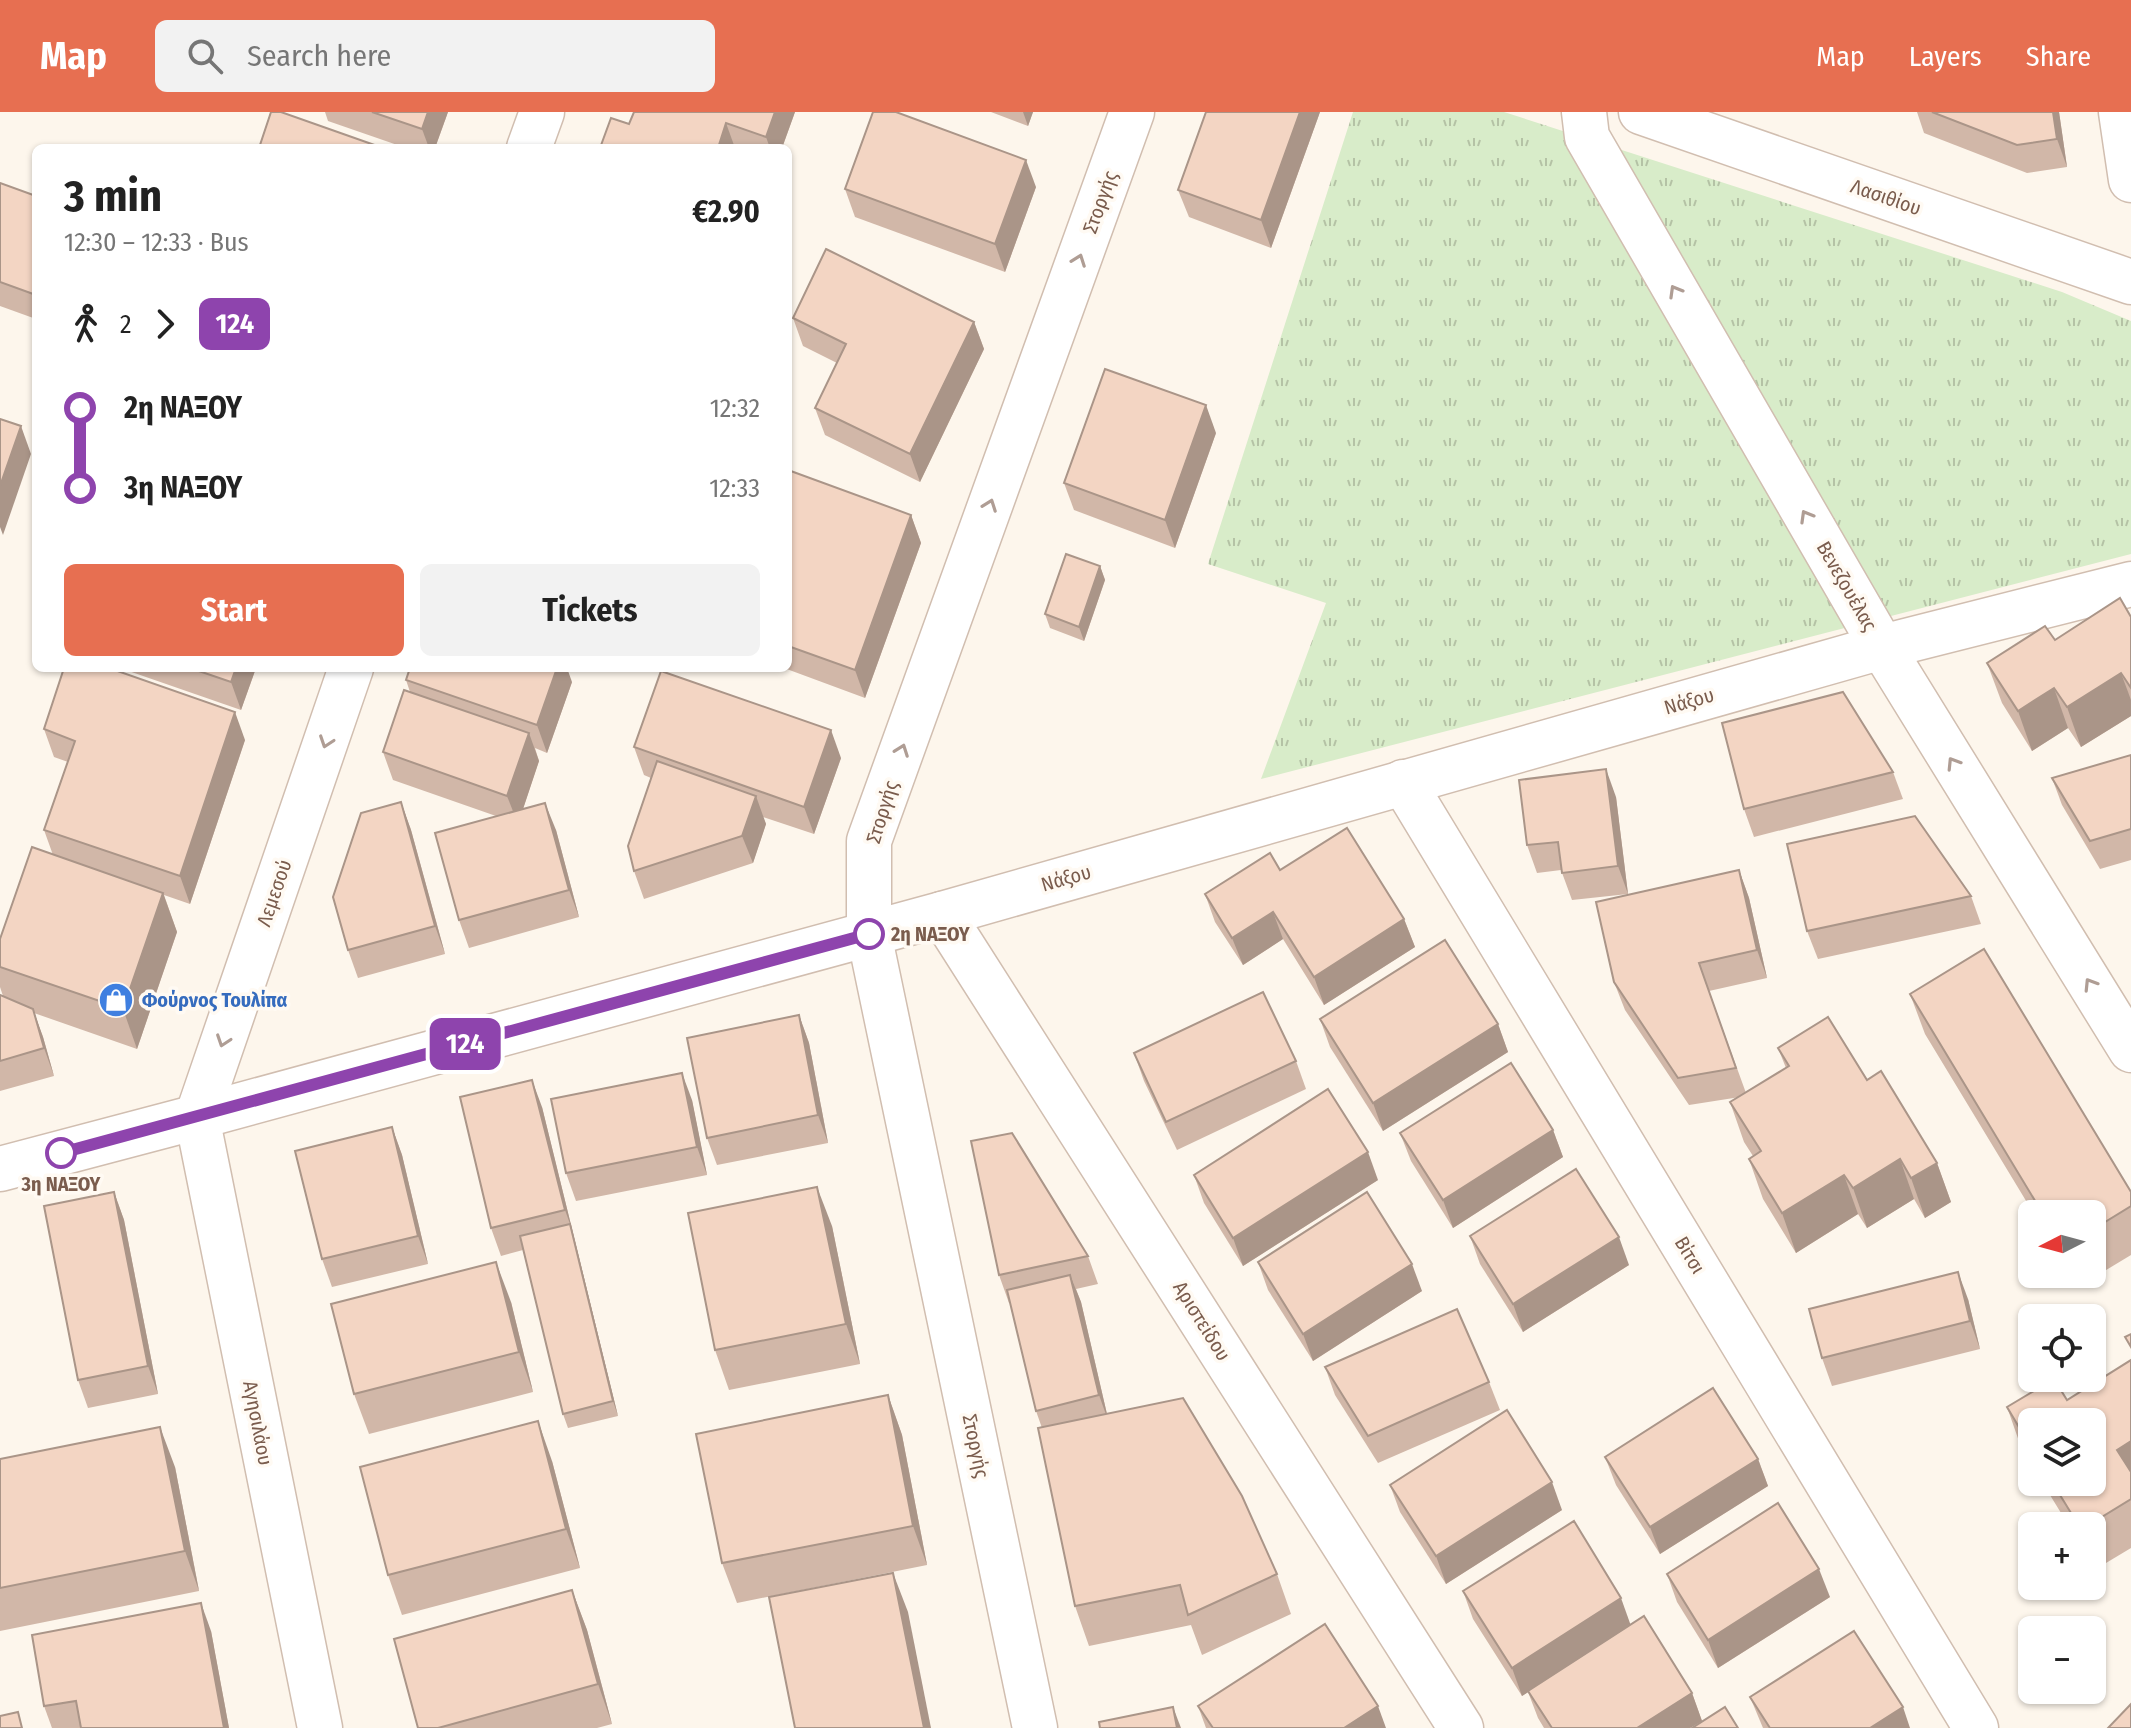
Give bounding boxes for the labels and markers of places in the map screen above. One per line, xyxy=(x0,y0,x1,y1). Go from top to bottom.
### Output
marker: 2η ΝΑΞΟΥ xyxy=(854,919,884,949)
place label: 2η ΝΑΞΟΥ xyxy=(890,922,971,946)
shop icon: Φούρνος Τουλίπα xyxy=(97,981,135,1019)
place label: Φούρνος Τουλίπα xyxy=(142,988,288,1012)
marker: 3η ΝΑΞΟΥ xyxy=(46,1138,76,1168)
place label: 3η ΝΑΞΟΥ xyxy=(21,1172,102,1196)

